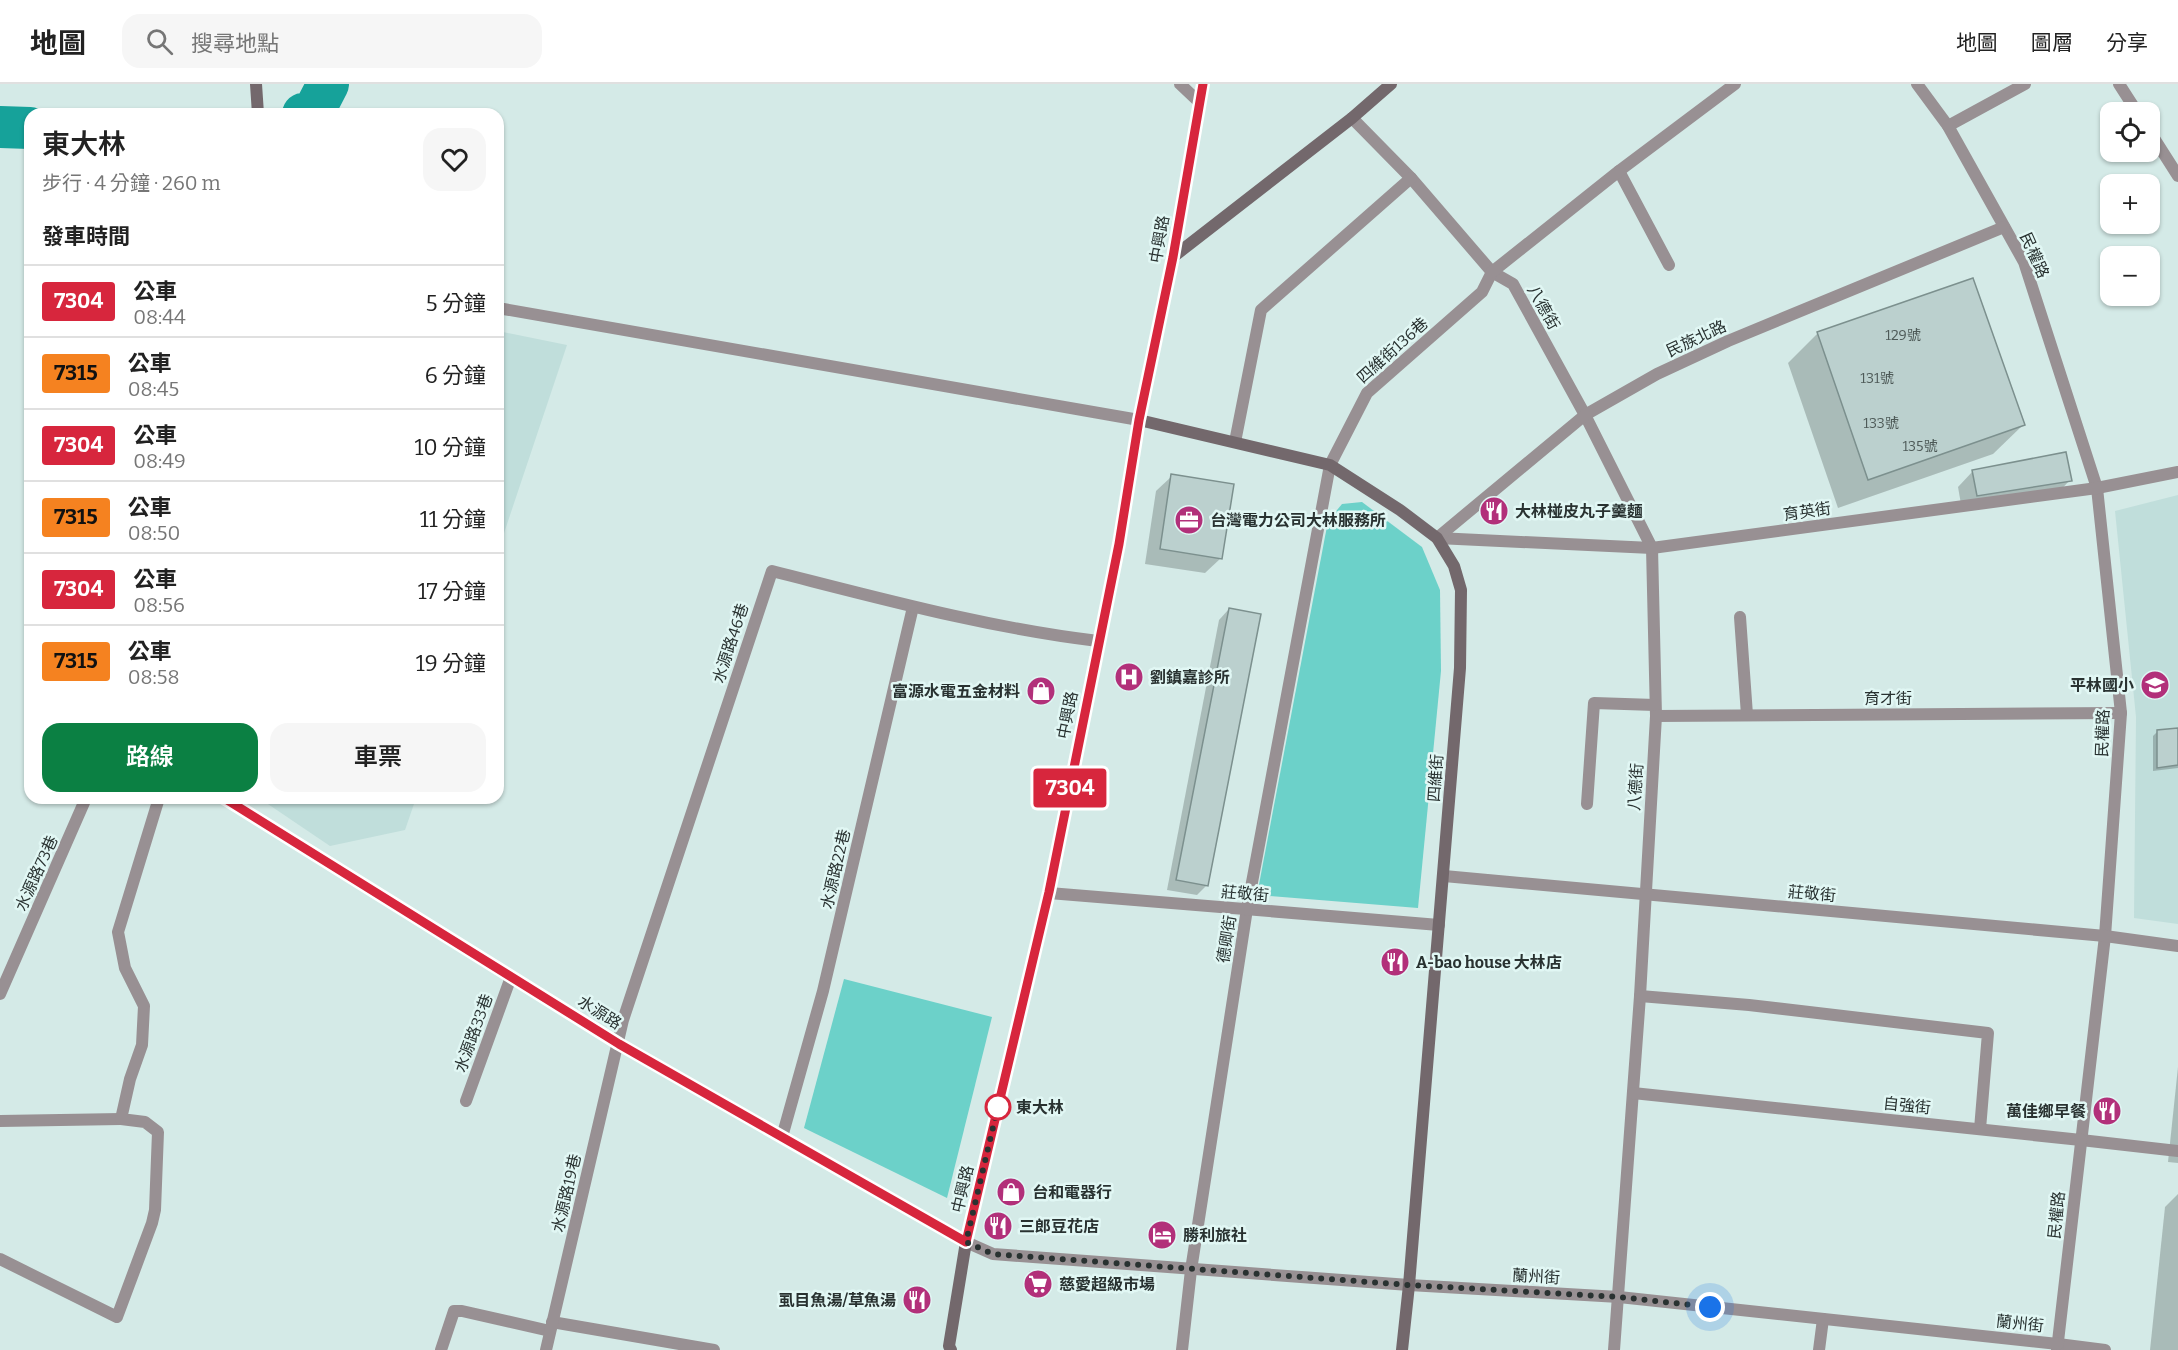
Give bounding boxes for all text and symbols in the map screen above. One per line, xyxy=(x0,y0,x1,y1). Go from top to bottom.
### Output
search box xyxy=(122,14,542,68)
icon: search xyxy=(143,25,176,58)
text: 地圖 xyxy=(30,27,86,60)
text: 搜尋地點 xyxy=(191,30,279,57)
text: 地圖 xyxy=(1956,30,1998,56)
text: 圖層 xyxy=(2031,30,2073,56)
text: 分享 xyxy=(2106,30,2148,56)
map controls xyxy=(2100,102,2160,306)
button: locate xyxy=(2100,102,2160,162)
text: 東大林 xyxy=(42,128,126,161)
button: heart xyxy=(423,128,486,191)
text: 步行 · 4 分鐘 · 260 m xyxy=(42,171,221,195)
button: + xyxy=(2100,174,2160,234)
street label: 中興路 xyxy=(1146,214,1173,264)
text: 發車時間 xyxy=(42,223,130,250)
street label: 民權路 xyxy=(2016,229,2053,281)
button: − xyxy=(2100,246,2160,306)
text: 公車 xyxy=(133,278,177,305)
street label: 八德街 xyxy=(1524,282,1564,333)
text: 7304 xyxy=(54,288,103,314)
text: 5 分鐘 xyxy=(426,290,486,317)
text: 08:44 xyxy=(133,305,186,329)
street label: 四維街136巷 xyxy=(1353,314,1432,387)
street label: 民族北路 xyxy=(1663,316,1729,361)
house number: 129號 xyxy=(1885,327,1921,344)
text: 公車 xyxy=(128,350,172,377)
text: 7315 xyxy=(54,360,98,386)
text: 6 分鐘 xyxy=(425,362,486,389)
house number: 131號 xyxy=(1860,370,1894,387)
text: 08:45 xyxy=(128,377,179,401)
house number: 133號 xyxy=(1863,415,1899,432)
text: 公車 xyxy=(133,422,177,449)
text: 7304 xyxy=(54,432,103,458)
text: 10 分鐘 xyxy=(415,434,486,461)
house number: 135號 xyxy=(1902,438,1938,455)
text: 08:49 xyxy=(133,449,186,473)
text: 公車 xyxy=(128,494,172,521)
restaurant icon: 大林椪皮丸子羹麵 xyxy=(1478,495,1510,527)
street label: 育英街 xyxy=(1782,499,1832,524)
place label: 大林椪皮丸子羹麵 xyxy=(1515,502,1643,521)
text: 7315 xyxy=(54,504,98,530)
office icon: 台灣電力公司大林服務所 xyxy=(1173,504,1205,536)
text: 11 分鐘 xyxy=(420,506,486,533)
place label: 台灣電力公司大林服務所 xyxy=(1210,511,1386,530)
text: 08:50 xyxy=(128,521,180,545)
text: 公車 xyxy=(133,566,177,593)
text: 7304 xyxy=(54,576,103,602)
text: 17 分鐘 xyxy=(418,578,486,605)
text: 08:56 xyxy=(133,593,185,617)
street label: 水源路46巷 xyxy=(709,601,752,685)
text: 公車 xyxy=(128,638,172,665)
text: 7315 xyxy=(54,648,98,674)
text: 19 分鐘 xyxy=(416,650,486,677)
hospital icon: 劉鎮嘉診所 xyxy=(1113,661,1145,693)
text: 08:58 xyxy=(128,665,179,689)
place label: 劉鎮嘉診所 xyxy=(1150,668,1230,687)
school or university icon: 平林國小 xyxy=(2139,669,2171,701)
shop icon: 富源水電五金材料 xyxy=(1025,675,1057,707)
place label: 平林國小 xyxy=(2070,676,2134,695)
place label: 富源水電五金材料 xyxy=(892,682,1020,701)
street label: 育才街 xyxy=(1864,689,1912,708)
street label: 中興路 xyxy=(1054,690,1081,740)
street label: 民權路 xyxy=(2092,709,2113,757)
button: 路線 xyxy=(42,723,258,792)
button: 車票 xyxy=(270,723,486,792)
street label: 四維街 xyxy=(1424,753,1447,803)
street label: 八德街 xyxy=(1624,762,1647,812)
line badge: 7304 xyxy=(1028,768,1112,808)
text: 7304 xyxy=(1045,775,1095,801)
street label: 水源路22巷 xyxy=(817,827,854,911)
street label: 水源路73巷 xyxy=(11,832,62,914)
street label: 莊敬街 xyxy=(1220,882,1270,905)
street label: 莊敬街 xyxy=(1787,882,1837,905)
street label: 德卿街 xyxy=(1213,914,1240,964)
restaurant icon: A-bao house 大林店 xyxy=(1379,946,1411,978)
place label: A-bao house 大林店 xyxy=(1416,953,1562,972)
street label: 水源路33巷 xyxy=(451,991,496,1075)
street label: 水源路 xyxy=(574,992,625,1033)
marker: 東大林 xyxy=(985,1094,1011,1120)
street label: 自強街 xyxy=(1882,1094,1932,1117)
restaurant icon: 萬佳鄉早餐 xyxy=(2091,1095,2123,1127)
place label: 東大林 xyxy=(1016,1098,1064,1117)
place label: 萬佳鄉早餐 xyxy=(2006,1102,2086,1121)
street label: 水源路19巷 xyxy=(548,1152,585,1234)
street label: 中興路 xyxy=(948,1164,977,1215)
shop icon: 台和電器行 xyxy=(995,1176,1027,1208)
place label: 台和電器行 xyxy=(1032,1183,1112,1202)
street label: 民權路 xyxy=(2045,1190,2068,1240)
restaurant icon: 三郎豆花店 xyxy=(982,1210,1014,1242)
place label: 三郎豆花店 xyxy=(1019,1217,1099,1236)
hotel icon: 勝利旅社 xyxy=(1146,1219,1178,1251)
place label: 勝利旅社 xyxy=(1183,1226,1247,1245)
street label: 蘭州街 xyxy=(1512,1266,1560,1287)
supermarket icon: 慈愛超級市場 xyxy=(1022,1268,1054,1300)
place label: 慈愛超級市場 xyxy=(1059,1275,1155,1294)
restaurant icon: 虱目魚湯/草魚湯 xyxy=(901,1284,933,1316)
place label: 虱目魚湯/草魚湯 xyxy=(779,1291,896,1310)
your location xyxy=(1695,1292,1725,1322)
street label: 蘭州街 xyxy=(1995,1312,2045,1335)

